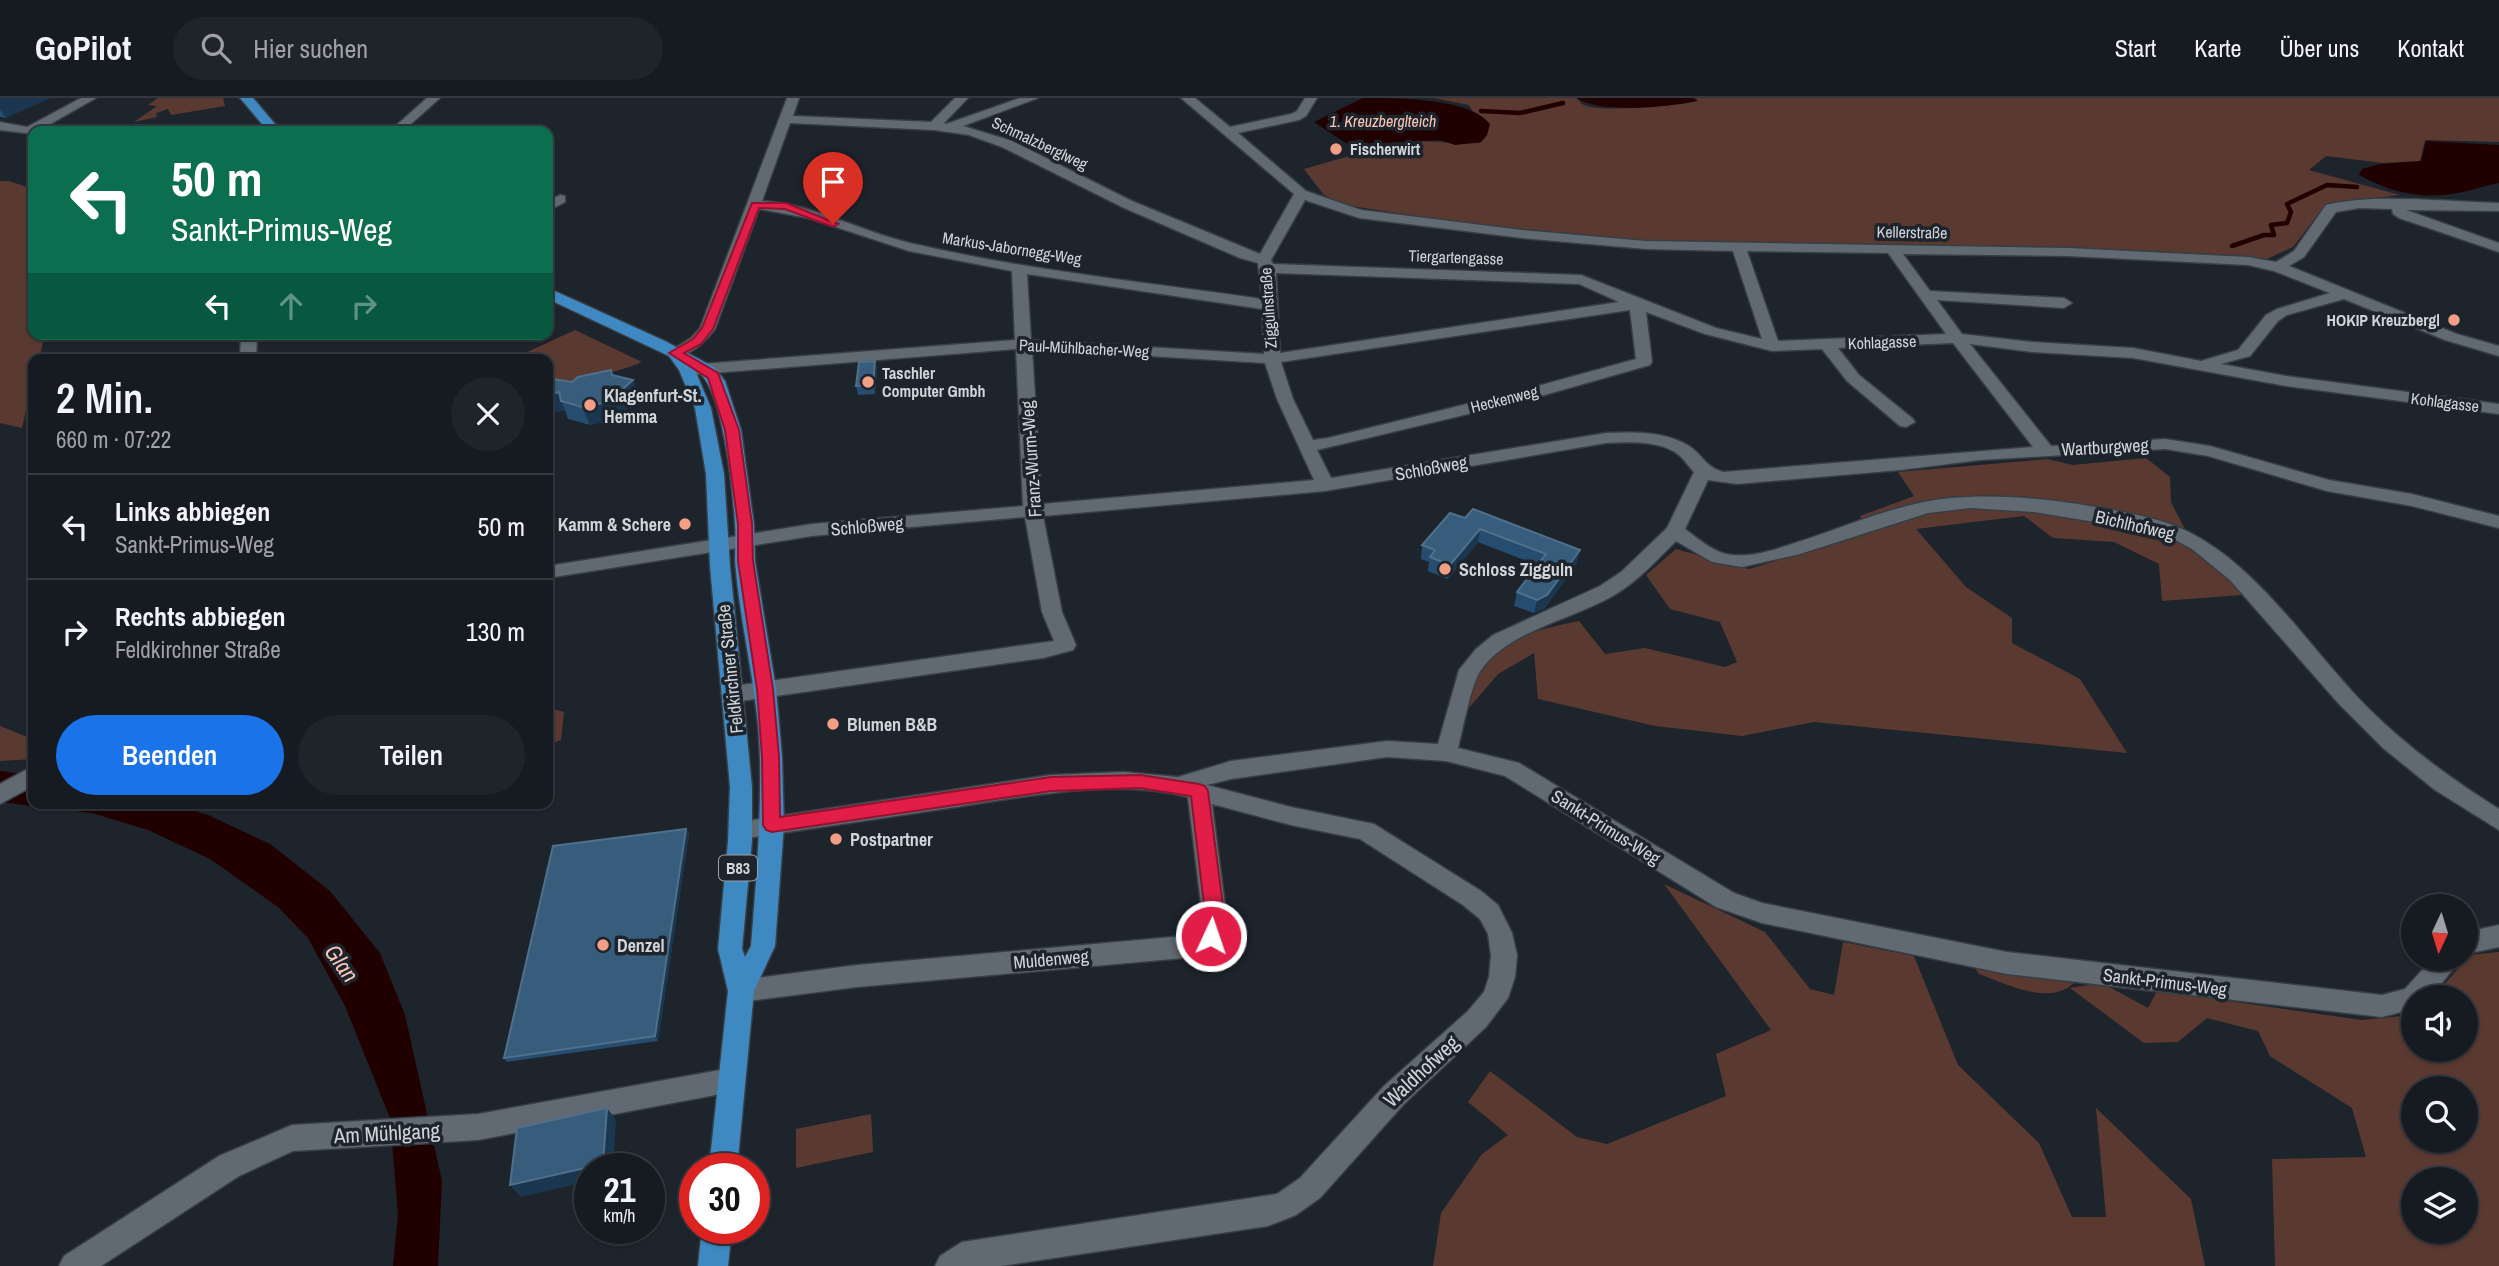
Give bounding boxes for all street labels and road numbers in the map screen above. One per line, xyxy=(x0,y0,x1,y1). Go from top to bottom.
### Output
street label: Schmalzberglweg xyxy=(988,111,1092,175)
street label: Kellerstraße xyxy=(1876,220,1948,244)
street label: Markus-Jabornegg-Weg xyxy=(941,226,1084,270)
street label: Tiergartengasse xyxy=(1408,244,1504,270)
street label: Ziggulnstraße xyxy=(1254,267,1282,349)
street label: Kohlagasse xyxy=(1847,330,1917,354)
street label: Paul-Mühlbacher-Weg xyxy=(1018,334,1150,362)
street label: Heckenweg xyxy=(1468,380,1541,418)
street label: Kohlagasse xyxy=(2410,387,2480,417)
street label: Franz-Wurm-Weg xyxy=(1014,399,1048,518)
street label: Wartburgweg xyxy=(2061,432,2150,462)
street label: Schloßweg xyxy=(1393,449,1470,487)
street label: Bichlhofweg xyxy=(2093,504,2178,546)
street label: Schloßweg xyxy=(830,510,905,542)
street label: Feldkirchner Straße xyxy=(711,603,749,735)
street label: Sankt-Primus-Weg xyxy=(1547,783,1666,871)
road number: B83 xyxy=(719,856,757,880)
street label: Muldenweg xyxy=(1012,943,1090,975)
street label: Sankt-Primus-Weg xyxy=(2102,962,2229,1002)
street label: Waldhofweg xyxy=(1377,1028,1466,1114)
street label: Am Mühlgang xyxy=(332,1116,441,1150)

